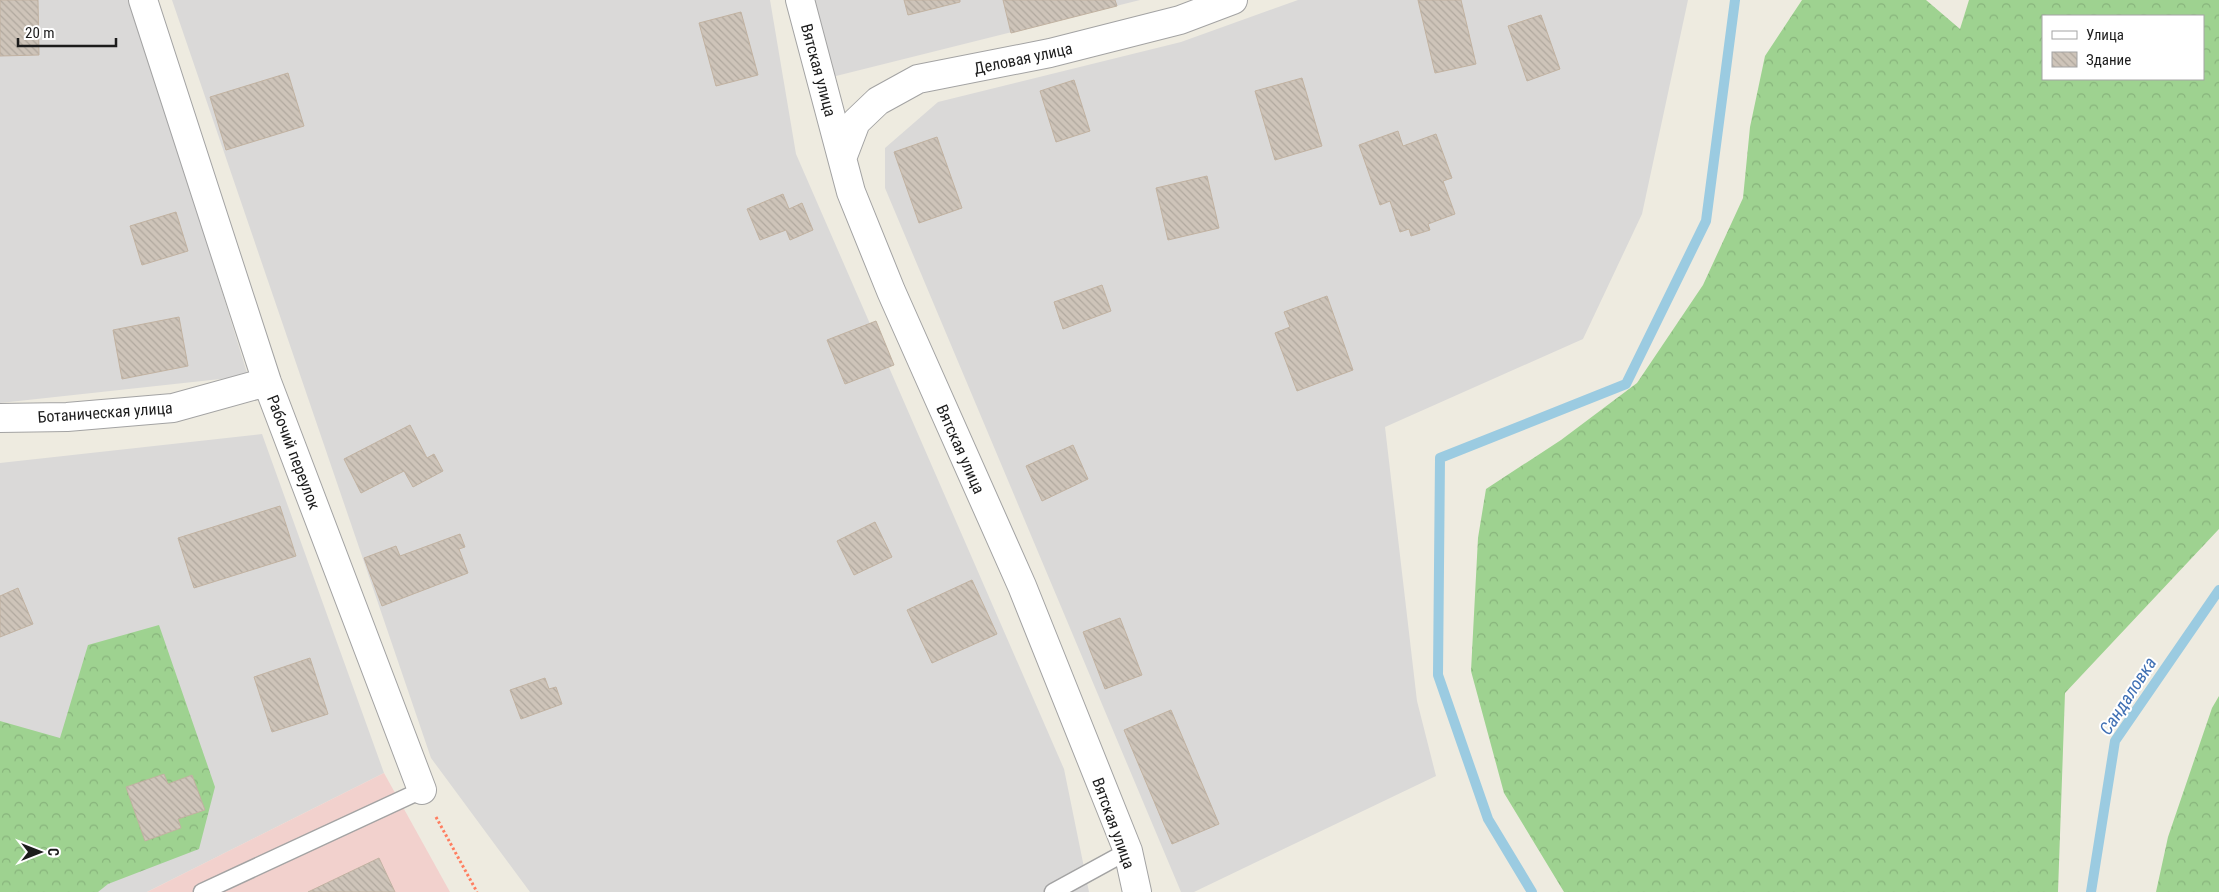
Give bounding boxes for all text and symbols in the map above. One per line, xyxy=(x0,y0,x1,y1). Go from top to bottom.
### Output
scale bar xyxy=(18,15,115,47)
legend xyxy=(2042,15,2204,80)
street label: Вятская улица xyxy=(797,22,840,119)
text: 20 m xyxy=(25,24,55,42)
text: Улица xyxy=(2086,26,2124,44)
street label: Деловая улица xyxy=(972,39,1074,78)
text: Здание xyxy=(2086,51,2131,69)
street label: Рабочий переулок xyxy=(263,392,324,512)
street label: Ботаническая улица xyxy=(37,398,173,427)
street label: Вятская улица xyxy=(932,402,989,497)
water label: Сандаловка xyxy=(2095,653,2160,738)
street label: Вятская улица xyxy=(1088,775,1139,871)
north arrow xyxy=(15,827,65,877)
text: С xyxy=(45,848,61,856)

